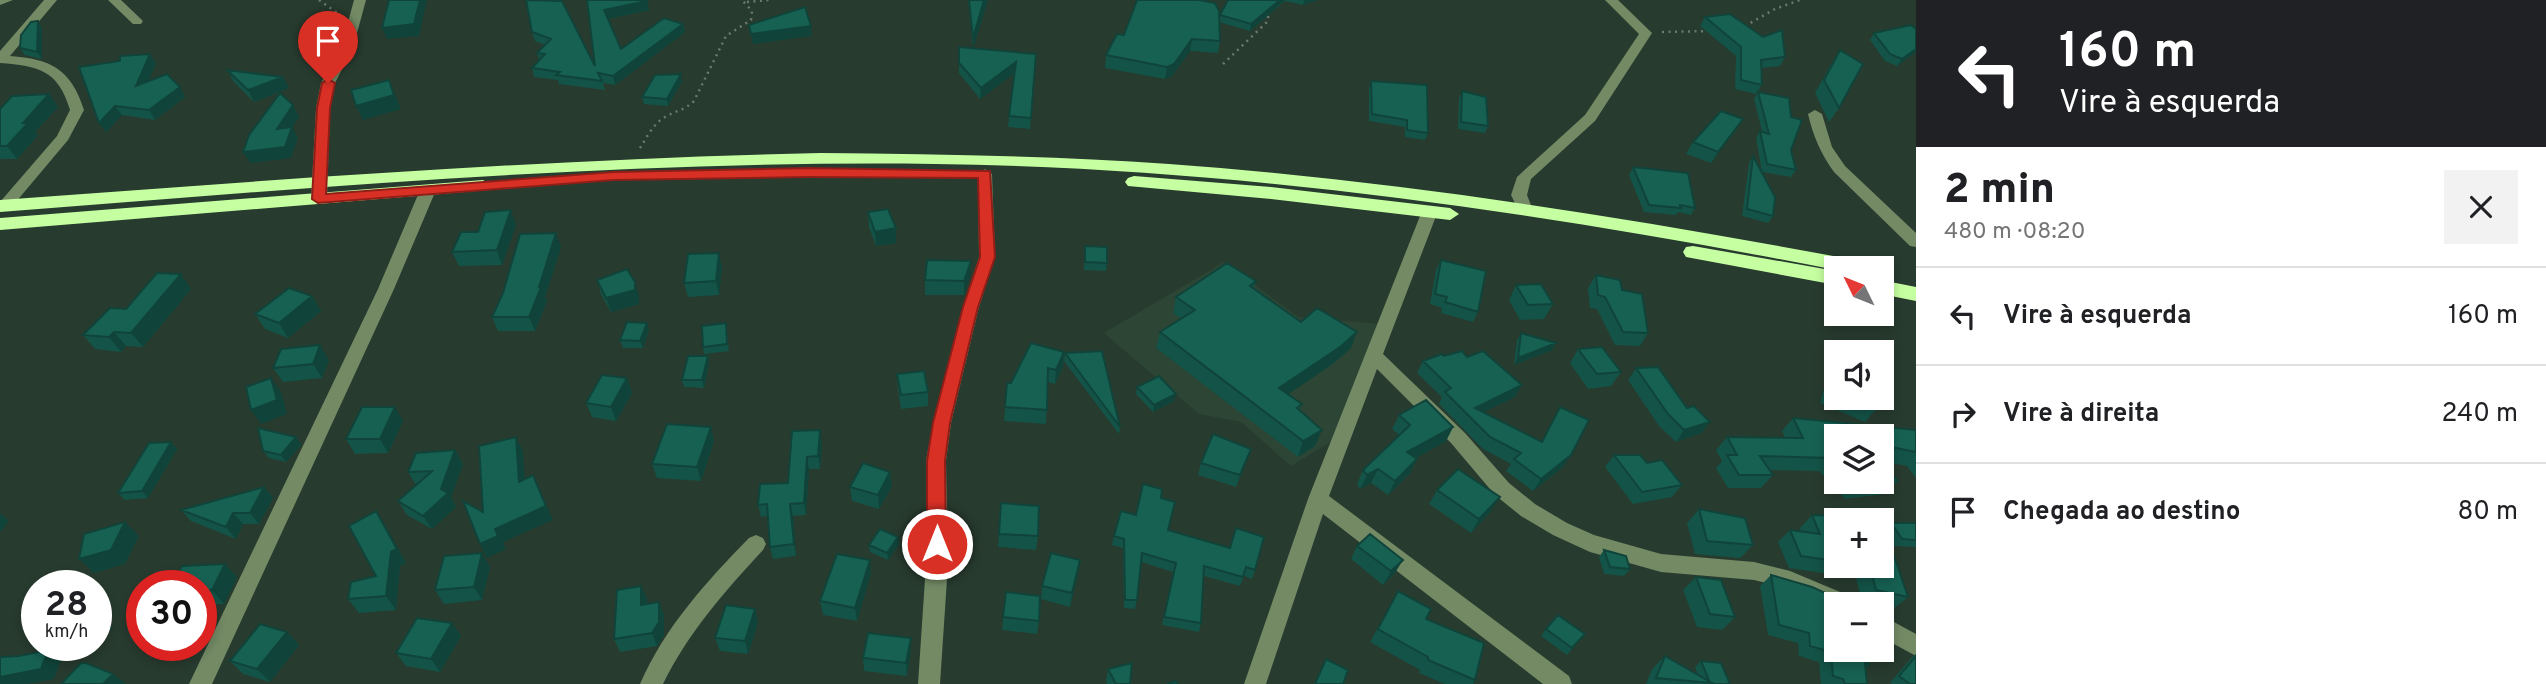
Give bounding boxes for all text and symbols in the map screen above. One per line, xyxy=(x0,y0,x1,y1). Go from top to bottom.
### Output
pin xyxy=(298,11,358,83)
icon: arrive xyxy=(309,22,347,60)
text: 160 m xyxy=(2059,23,2196,85)
icon: left xyxy=(1944,28,2035,119)
text: Vire à esquerda xyxy=(2059,84,2280,124)
text: 2 min xyxy=(1944,165,2055,218)
button: close xyxy=(2444,170,2518,244)
text: 480 m · 08:20 xyxy=(1944,218,2085,247)
north arrow xyxy=(1824,256,1894,326)
map controls xyxy=(1824,256,1894,662)
icon: left xyxy=(1944,297,1982,335)
text: Vire à esquerda xyxy=(2003,300,2191,333)
text: 160 m xyxy=(2448,300,2518,333)
button: sound xyxy=(1824,340,1894,410)
icon: right xyxy=(1944,395,1982,433)
text: Vire à direita xyxy=(2003,398,2159,431)
text: 240 m xyxy=(2441,398,2518,431)
button: layers xyxy=(1824,424,1894,494)
icon: arrive xyxy=(1944,493,1982,531)
text: Chegada ao destino xyxy=(2003,496,2240,529)
text: 80 m xyxy=(2458,496,2518,529)
position arrow xyxy=(900,507,974,581)
button: + xyxy=(1824,508,1894,578)
speed limit sign: 30 xyxy=(126,570,217,661)
text: 28 xyxy=(45,584,88,628)
button: − xyxy=(1824,592,1894,662)
text: km/h xyxy=(45,621,88,644)

